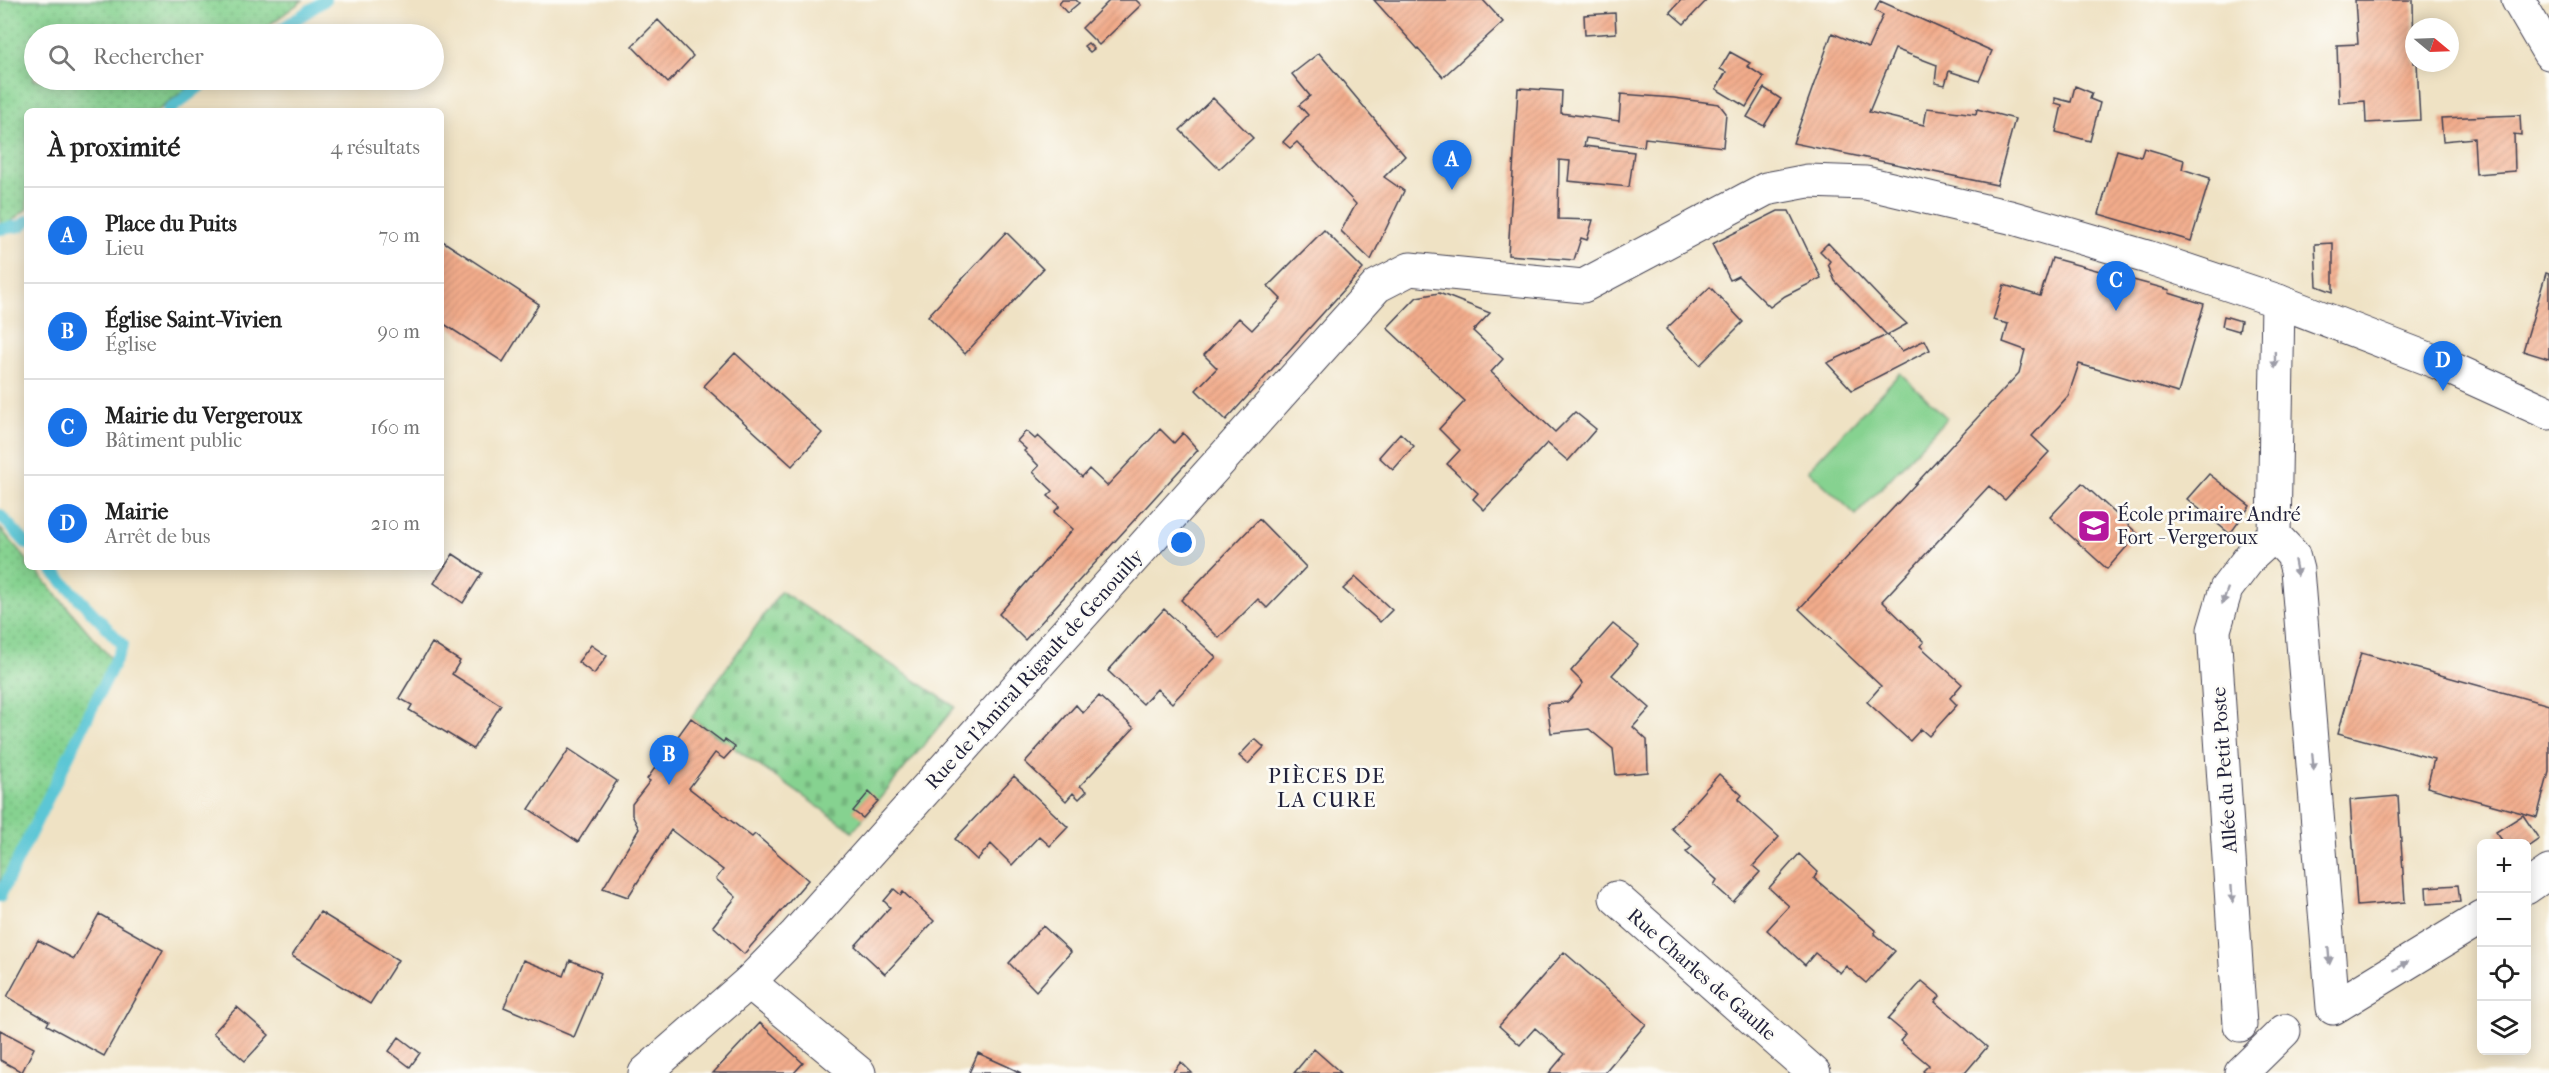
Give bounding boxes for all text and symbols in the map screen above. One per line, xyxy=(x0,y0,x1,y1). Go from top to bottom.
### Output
north arrow xyxy=(2405,18,2459,72)
search box xyxy=(24,24,444,90)
icon: search xyxy=(45,41,78,74)
text: Rechercher xyxy=(93,44,204,70)
text: À proximité xyxy=(48,132,180,163)
text: 4 résultats xyxy=(331,136,420,159)
pin: A xyxy=(1432,140,1472,190)
text: Place du Puits xyxy=(105,211,237,237)
text: A xyxy=(61,224,74,247)
text: 70 m xyxy=(378,224,420,247)
text: Lieu xyxy=(105,237,144,260)
pin: C xyxy=(2096,262,2136,311)
text: Église Saint-Vivien xyxy=(105,307,282,333)
text: B xyxy=(61,320,74,343)
text: 90 m xyxy=(378,320,420,343)
text: Église xyxy=(105,333,157,356)
pin: D xyxy=(2424,342,2462,391)
one-way arrow xyxy=(2271,350,2280,369)
text: Mairie du Vergeroux xyxy=(105,403,302,429)
text: C xyxy=(61,416,74,439)
text: 160 m xyxy=(370,416,420,439)
text: Bâtiment public xyxy=(105,429,242,452)
text: Mairie xyxy=(105,499,168,525)
place label: École primaire André Fort - Vergeroux xyxy=(2117,502,2301,549)
school or university icon: École primaire André Fort - Vergeroux xyxy=(2076,508,2112,544)
text: D xyxy=(60,512,75,535)
text: 210 m xyxy=(371,512,420,535)
text: Arrêt de bus xyxy=(105,525,210,548)
your location xyxy=(1167,528,1196,557)
street label: Rue de l'Amiral Rigault de Genouilly xyxy=(921,544,1149,794)
one-way arrow xyxy=(2292,559,2301,578)
one-way arrow xyxy=(2220,587,2230,605)
street label: Allée du Petit Poste xyxy=(2207,686,2242,855)
pin: B xyxy=(650,736,688,785)
one-way arrow xyxy=(2308,753,2318,772)
district label: PIÈCES DE LA CURE xyxy=(1268,764,1386,812)
map controls xyxy=(2477,839,2531,1055)
button: + xyxy=(2477,839,2531,893)
one-way arrow xyxy=(2227,884,2237,903)
button: − xyxy=(2477,893,2531,947)
street label: Rue Charles de Gaulle xyxy=(1623,904,1781,1045)
one-way arrow xyxy=(2324,947,2334,966)
button: locate xyxy=(2477,947,2531,1001)
one-way arrow xyxy=(2393,961,2409,972)
button: layers xyxy=(2477,1001,2531,1055)

